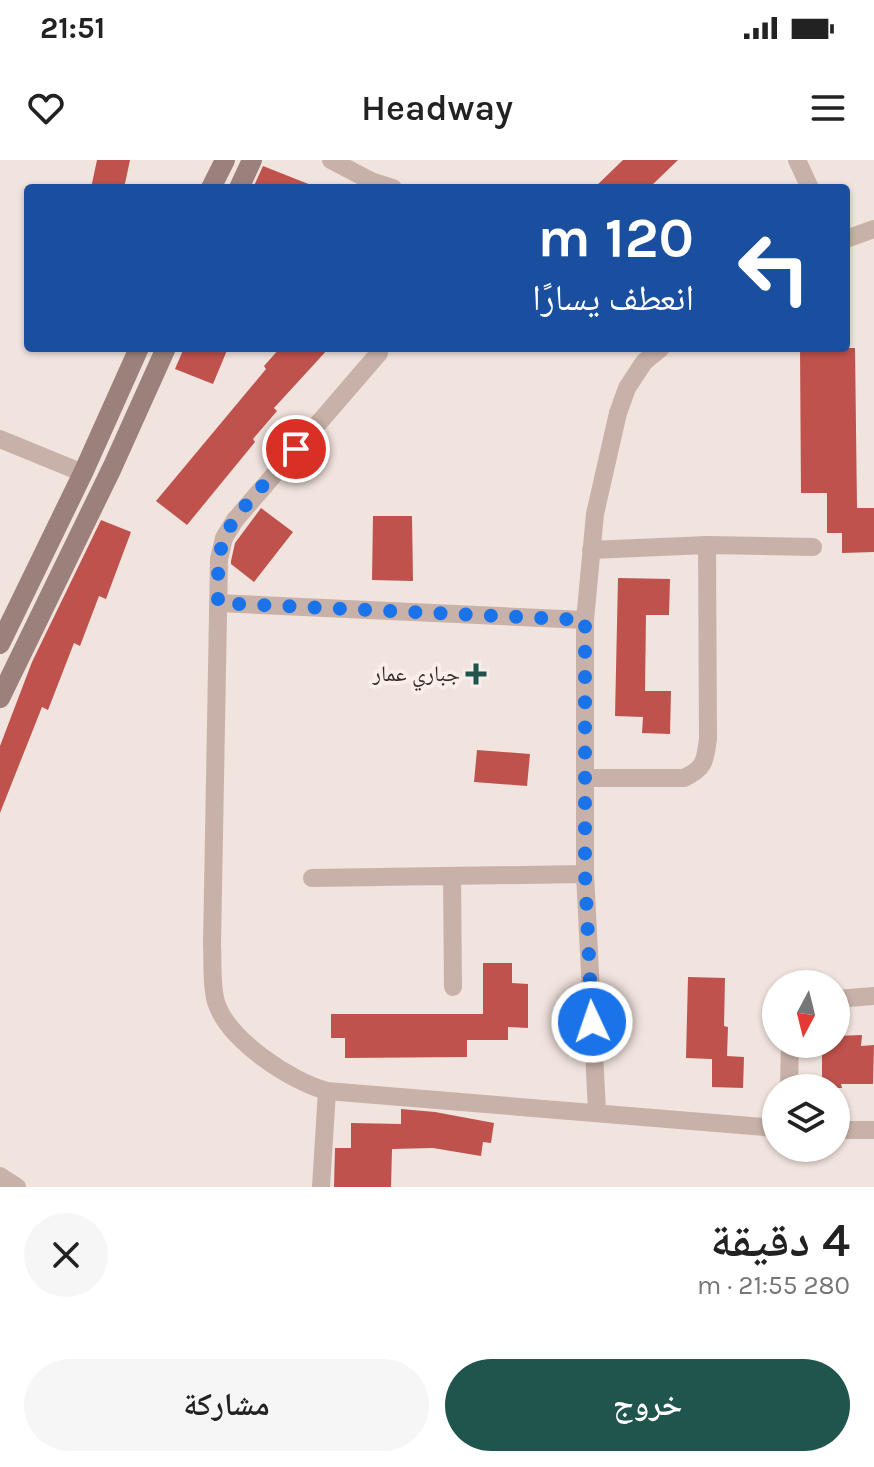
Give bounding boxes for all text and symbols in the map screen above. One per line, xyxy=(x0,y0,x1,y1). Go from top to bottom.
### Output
text: 21:51 xyxy=(40,10,105,46)
icon: heart xyxy=(24,86,68,130)
icon: menu xyxy=(806,86,850,130)
text: Headway xyxy=(361,87,513,129)
text: 120 m xyxy=(537,205,694,270)
icon: left xyxy=(722,216,826,320)
text: انعطف يسارًا xyxy=(532,277,694,319)
pin xyxy=(262,415,330,483)
icon: arrive xyxy=(274,427,318,471)
place label: جباري عمار xyxy=(371,661,460,691)
marker: جباري عمار xyxy=(467,665,485,683)
north arrow xyxy=(762,970,850,1058)
map controls xyxy=(762,970,850,1162)
position arrow xyxy=(550,980,634,1064)
button: layers xyxy=(762,1074,850,1162)
text: 4 دقيقة xyxy=(710,1212,850,1268)
button: close xyxy=(24,1213,108,1297)
text: 280 m · 21:55 xyxy=(697,1270,850,1301)
button: مشاركة xyxy=(24,1359,429,1451)
button: خروج xyxy=(445,1359,850,1451)

